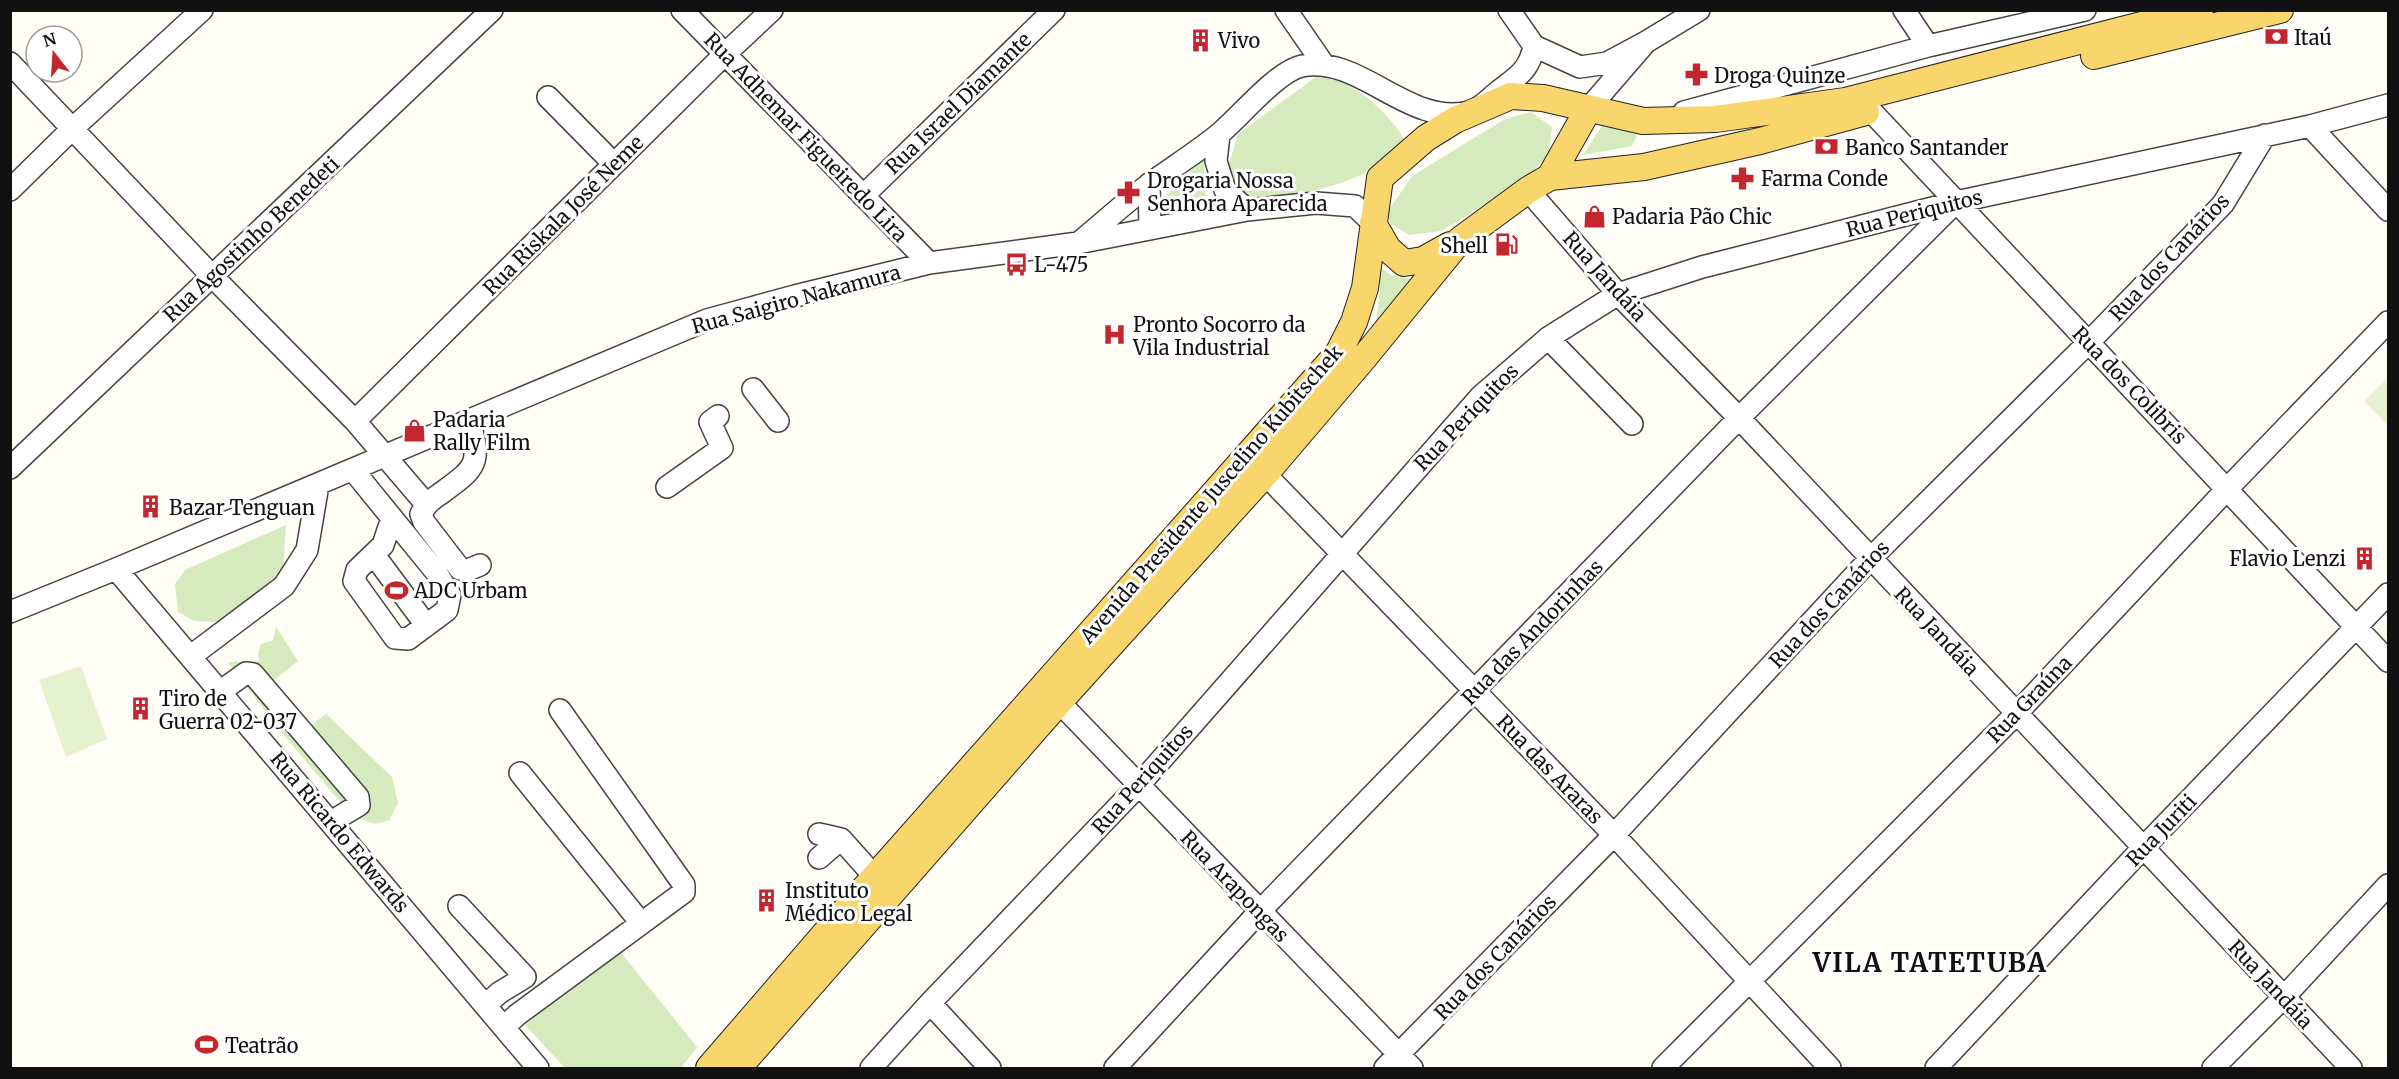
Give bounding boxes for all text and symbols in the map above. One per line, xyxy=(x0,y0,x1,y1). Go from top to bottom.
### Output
north arrow xyxy=(24,24,84,84)
bank icon: Itaú xyxy=(2263,24,2289,50)
place label: Itaú xyxy=(2294,25,2332,50)
street label: Rua Adhemar Figueiredo Lira xyxy=(699,27,913,247)
street label: Rua Israel Diamante xyxy=(880,27,1036,179)
building icon: Vivo xyxy=(1187,27,1213,53)
text: N xyxy=(41,28,59,51)
place label: Vivo xyxy=(1217,28,1260,53)
pharmacy icon: Droga Quinze xyxy=(1683,62,1709,88)
place label: Droga Quinze xyxy=(1714,63,1845,88)
street label: Rua Riskala José Neme xyxy=(478,130,648,300)
bank icon: Banco Santander xyxy=(1814,134,1840,160)
place label: Banco Santander xyxy=(1845,135,2009,160)
street label: Rua Agostinho Benedeti xyxy=(158,151,344,327)
pharmacy icon: Farma Conde xyxy=(1730,165,1756,191)
place label: Farma Conde xyxy=(1761,166,1888,191)
place label: Drogaria Nossa Senhora Aparecida xyxy=(1147,168,1328,216)
pharmacy icon: Drogaria Nossa Senhora Aparecida xyxy=(1116,179,1142,205)
street label: Rua Periquitos xyxy=(1843,184,1985,242)
street label: Rua dos Canários xyxy=(2104,188,2234,326)
shop icon: Padaria Pão Chic xyxy=(1581,203,1607,229)
place label: Padaria Pão Chic xyxy=(1612,204,1772,229)
street label: Rua Jandáia xyxy=(1558,226,1652,326)
fuel station icon: Shell xyxy=(1493,232,1519,258)
place label: Shell xyxy=(1440,233,1488,258)
bus stop icon: L-475 xyxy=(1003,251,1029,277)
place label: L-475 xyxy=(1034,252,1089,277)
street label: Rua Saigiro Nakamura xyxy=(689,259,903,339)
place label: Pronto Socorro da Vila Industrial xyxy=(1132,312,1306,360)
street label: Rua dos Colibris xyxy=(2068,321,2192,449)
hospital icon: Pronto Socorro da Vila Industrial xyxy=(1102,322,1128,348)
street label: Avenida Presidente Juscelino Kubitschek xyxy=(1074,339,1348,649)
street label: Rua Periquitos xyxy=(1409,358,1523,476)
place label: Padaria Rally Film xyxy=(433,407,531,455)
shop icon: Padaria Rally Film xyxy=(402,418,428,444)
building icon: Bazar Tenguan xyxy=(138,494,164,520)
place label: Bazar Tenguan xyxy=(169,495,315,520)
street label: Rua dos Canários xyxy=(1764,535,1894,673)
building icon: Flavio Lenzi xyxy=(2351,545,2377,571)
place label: Flavio Lenzi xyxy=(2229,546,2346,571)
street label: Rua das Andorinhas xyxy=(1456,554,1608,710)
sports icon: ADC Urbam xyxy=(383,577,409,603)
place label: ADC Urbam xyxy=(413,578,528,603)
street label: Rua Jandáia xyxy=(1889,581,1985,681)
street label: Rua Graúna xyxy=(1981,650,2077,748)
place label: Tiro de Guerra 02-037 xyxy=(159,686,297,734)
building icon: Tiro de Guerra 02-037 xyxy=(128,696,154,722)
street label: Rua das Araras xyxy=(1492,709,1608,829)
street label: Rua Periquitos xyxy=(1086,719,1198,839)
street label: Rua Ricardo Edwards xyxy=(265,746,415,918)
street label: Rua Juriti xyxy=(2121,789,2201,871)
street label: Rua Arapongas xyxy=(1176,825,1294,947)
place label: Instituto Médico Legal xyxy=(785,878,913,926)
building icon: Instituto Médico Legal xyxy=(754,888,780,914)
street label: Rua dos Canários xyxy=(1429,889,1561,1025)
street label: Rua Jandáia xyxy=(2223,934,2319,1034)
district label: VILA TATETUBA xyxy=(1812,946,2047,979)
sports icon: Teatrão xyxy=(194,1032,220,1058)
place label: Teatrão xyxy=(225,1033,299,1058)

